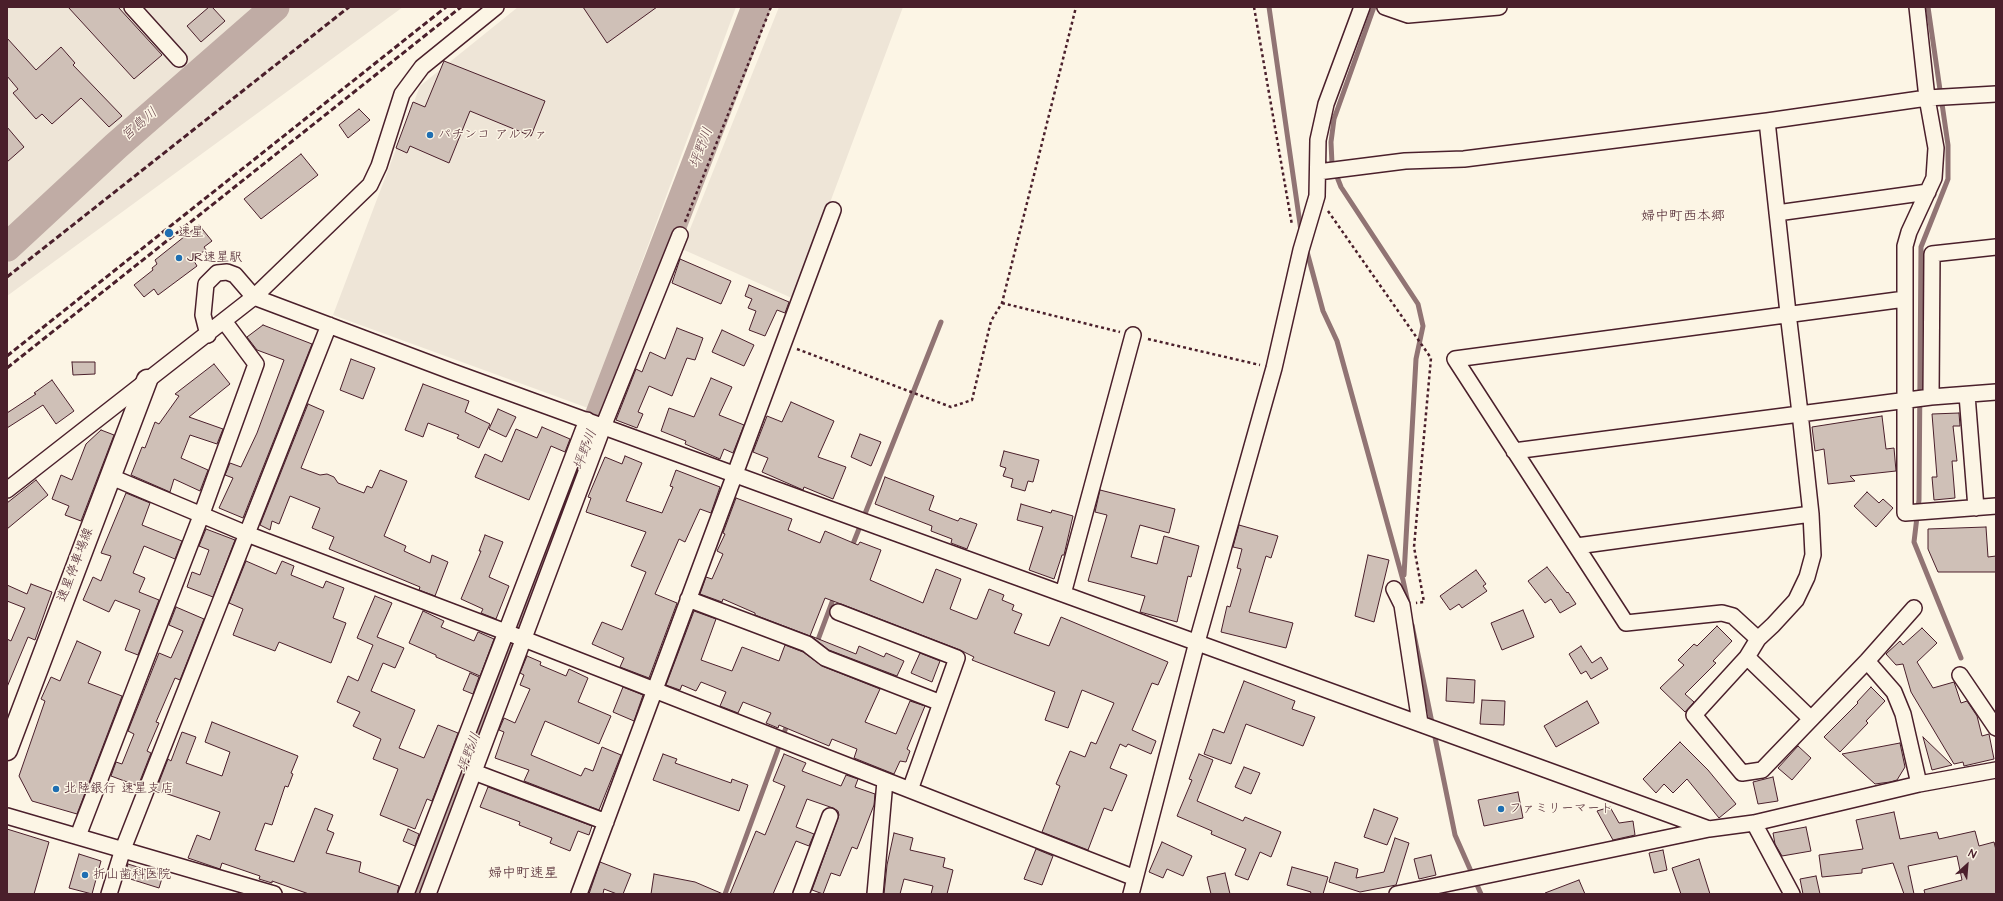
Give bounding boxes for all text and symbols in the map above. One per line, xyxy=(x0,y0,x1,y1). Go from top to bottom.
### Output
water label: 宮島川 xyxy=(119,105,161,145)
water label: 坪野川 xyxy=(687,125,717,171)
place label: パチンコ アルファ xyxy=(438,127,547,143)
marker: パチンコ アルファ xyxy=(425,130,435,140)
district label: 婦中町西本郷 xyxy=(1641,209,1725,225)
place label: 速星 xyxy=(178,225,204,241)
marker: 速星 xyxy=(163,227,175,239)
place label: JR速星駅 xyxy=(187,250,242,266)
marker: JR速星駅 xyxy=(174,253,184,263)
water label: 坪野川 xyxy=(571,427,601,473)
street label: 速星停車場線 xyxy=(55,526,97,604)
water label: 坪野川 xyxy=(455,730,485,776)
place label: 北陸銀行 速星支店 xyxy=(64,781,173,797)
marker: 北陸銀行 速星支店 xyxy=(51,784,61,794)
place label: ファミリーマート xyxy=(1509,801,1613,817)
marker: ファミリーマート xyxy=(1496,804,1506,814)
north arrow xyxy=(1947,845,1987,885)
text: N xyxy=(1966,846,1979,862)
district label: 婦中町速星 xyxy=(488,866,558,882)
place label: 折山歯科医院 xyxy=(93,867,171,883)
marker: 折山歯科医院 xyxy=(80,870,90,880)

